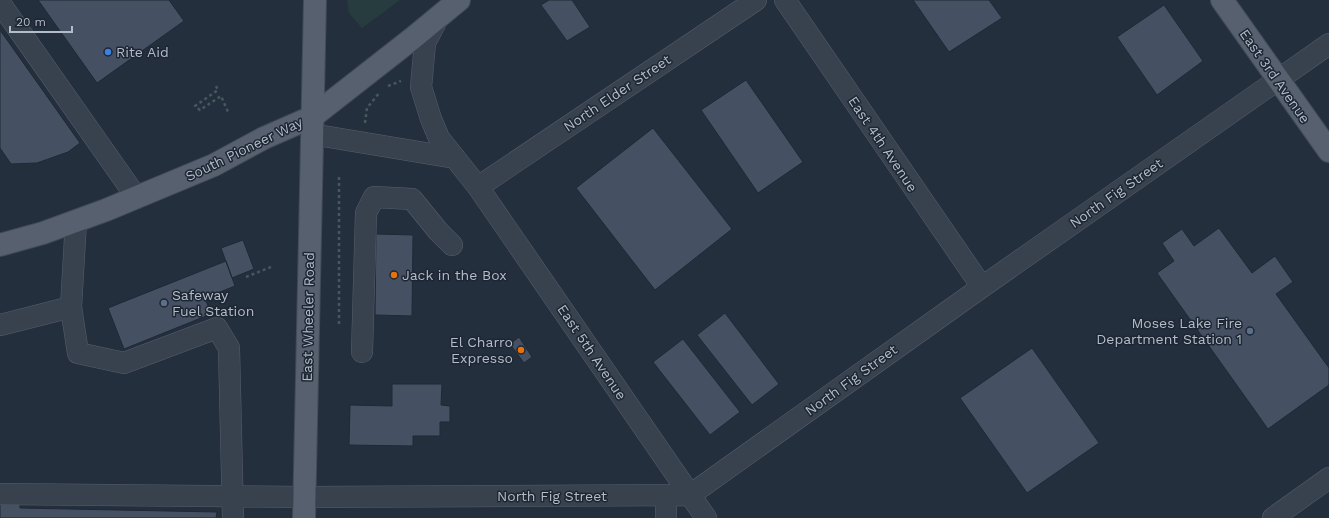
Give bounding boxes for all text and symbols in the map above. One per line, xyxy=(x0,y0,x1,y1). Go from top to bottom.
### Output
scale bar xyxy=(10,8,72,34)
text: 20 m xyxy=(16,15,46,29)
street label: East 3rd Avenue xyxy=(1237,26,1313,126)
place label: Rite Aid xyxy=(116,44,169,60)
marker: Rite Aid xyxy=(103,47,113,57)
street label: North Elder Street xyxy=(560,51,674,135)
street label: East 4th Avenue xyxy=(845,93,921,195)
street label: South Pioneer Way xyxy=(183,113,306,184)
street label: North Fig Street xyxy=(1066,155,1166,231)
street label: East Wheeler Road xyxy=(299,252,317,382)
place label: Jack in the Box xyxy=(402,267,507,283)
marker: Jack in the Box xyxy=(389,270,399,280)
place label: Safeway Fuel Station xyxy=(172,287,254,319)
marker: Safeway Fuel Station xyxy=(159,298,169,308)
street label: East 5th Avenue xyxy=(554,301,630,403)
place label: Moses Lake Fire Department Station 1 xyxy=(1096,315,1242,347)
marker: Moses Lake Fire Department Station 1 xyxy=(1245,326,1255,336)
place label: El Charro Expresso xyxy=(450,334,513,366)
street label: North Fig Street xyxy=(802,341,900,419)
marker: El Charro Expresso xyxy=(516,345,526,355)
street label: North Fig Street xyxy=(497,488,607,504)

